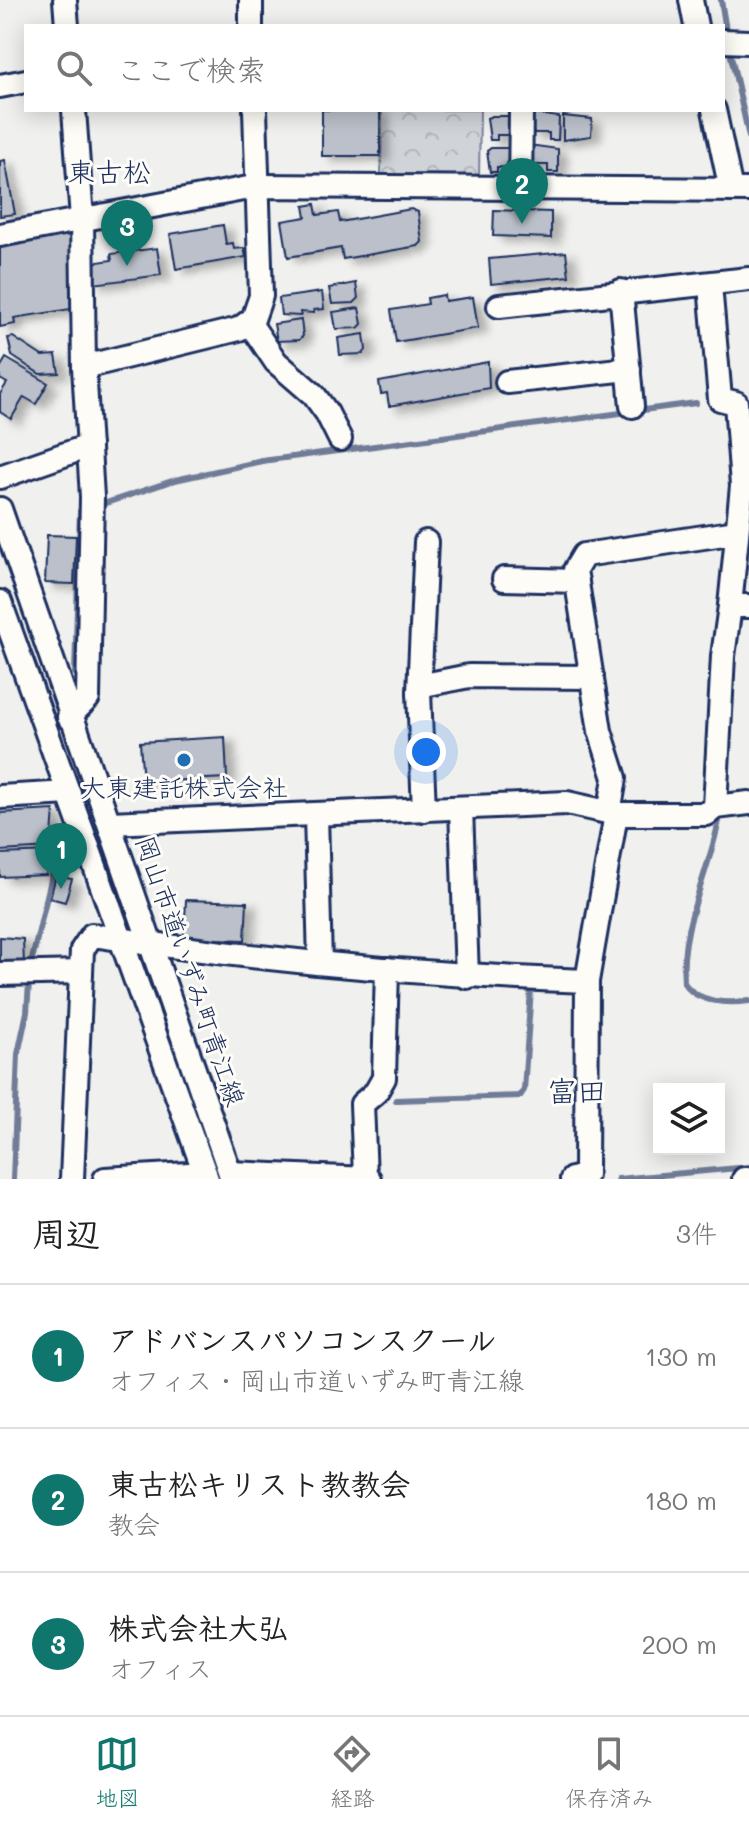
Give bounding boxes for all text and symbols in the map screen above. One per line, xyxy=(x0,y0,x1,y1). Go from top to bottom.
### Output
search box xyxy=(24,24,725,112)
icon: search xyxy=(52,46,96,90)
text: ここで検索 xyxy=(116,49,266,89)
district label: 東古松 xyxy=(67,153,151,189)
pin: 2 xyxy=(496,158,548,224)
pin: 3 xyxy=(101,200,153,266)
your location xyxy=(406,732,446,772)
marker: 大東建託株式会社 xyxy=(175,751,193,769)
place label: 大東建託株式会社 xyxy=(80,770,288,804)
pin: 1 xyxy=(35,823,87,889)
street label: 岡山市道いずみ町青江線 xyxy=(129,831,253,1110)
district label: 富田 xyxy=(547,1070,607,1110)
map controls xyxy=(653,1083,725,1155)
button: layers xyxy=(653,1083,725,1155)
text: 周辺 xyxy=(32,1210,100,1255)
text: 3件 xyxy=(676,1216,717,1250)
text: アドバンスパソコンスクール xyxy=(108,1319,497,1359)
text: 1 xyxy=(52,1339,64,1373)
text: 130 m xyxy=(645,1339,717,1373)
text: オフィス · 岡山市道いずみ町青江線 xyxy=(108,1363,524,1397)
text: 東古松キリスト教教会 xyxy=(108,1463,410,1503)
text: 2 xyxy=(51,1483,65,1517)
text: 180 m xyxy=(645,1483,717,1517)
text: 教会 xyxy=(108,1507,160,1541)
text: 株式会社大弘 xyxy=(108,1607,288,1647)
text: 3 xyxy=(50,1627,66,1661)
text: 200 m xyxy=(641,1627,717,1661)
text: オフィス xyxy=(108,1651,212,1685)
tab: 地図 xyxy=(95,1732,140,1812)
tab: 経路 xyxy=(330,1732,375,1812)
tab: 保存済み xyxy=(565,1732,654,1812)

